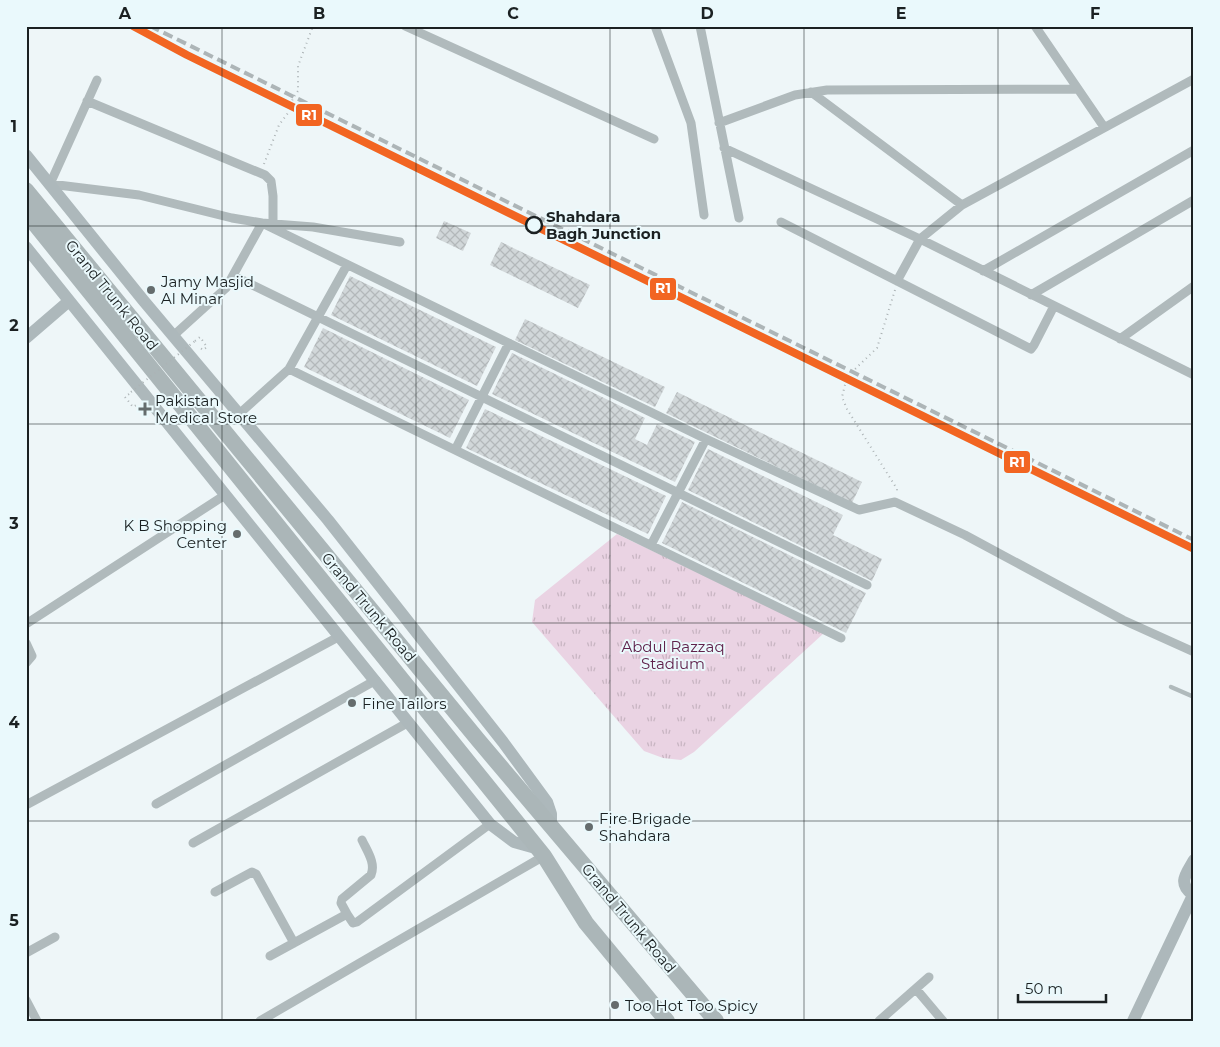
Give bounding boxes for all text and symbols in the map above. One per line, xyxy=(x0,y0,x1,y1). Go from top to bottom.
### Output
text: A xyxy=(118,4,132,23)
text: B xyxy=(313,4,325,23)
text: C xyxy=(507,4,519,23)
text: D xyxy=(700,4,714,23)
text: E xyxy=(896,4,906,23)
text: F xyxy=(1090,4,1100,23)
line badge: R1 xyxy=(295,103,323,127)
text: R1 xyxy=(301,106,317,124)
text: 1 xyxy=(11,117,17,136)
place label: Shahdara Bagh Junction xyxy=(546,207,661,243)
marker: Shahdara Bagh Junction xyxy=(525,216,543,234)
street label: Grand Trunk Road xyxy=(62,236,162,354)
place label: Jamy Masjid Al Minar xyxy=(160,272,254,308)
line badge: R1 xyxy=(649,277,677,301)
text: R1 xyxy=(655,279,671,297)
marker: Jamy Masjid Al Minar xyxy=(145,284,157,296)
text: 2 xyxy=(9,316,19,335)
place label: Pakistan Medical Store xyxy=(155,391,257,427)
marker: Pakistan Medical Store xyxy=(139,403,151,415)
line badge: R1 xyxy=(1003,450,1031,474)
text: R1 xyxy=(1009,453,1025,471)
text: 3 xyxy=(8,514,19,533)
place label: K B Shopping Center xyxy=(124,516,227,552)
marker: K B Shopping Center xyxy=(231,528,243,540)
street label: Grand Trunk Road xyxy=(318,548,420,666)
park label: Abdul Razzaq Stadium xyxy=(621,637,725,673)
place label: Fine Tailors xyxy=(362,694,446,713)
marker: Fine Tailors xyxy=(346,697,358,709)
text: 4 xyxy=(8,713,20,732)
place label: Fire Brigade Shahdara xyxy=(599,809,691,845)
marker: Fire Brigade Shahdara xyxy=(583,821,595,833)
street label: Grand Trunk Road xyxy=(578,859,680,977)
text: 5 xyxy=(9,911,19,930)
scale bar xyxy=(1018,972,1105,1004)
text: 50 m xyxy=(1025,979,1063,998)
place label: Too Hot Too Spicy xyxy=(625,996,758,1015)
marker: Too Hot Too Spicy xyxy=(609,999,621,1011)

